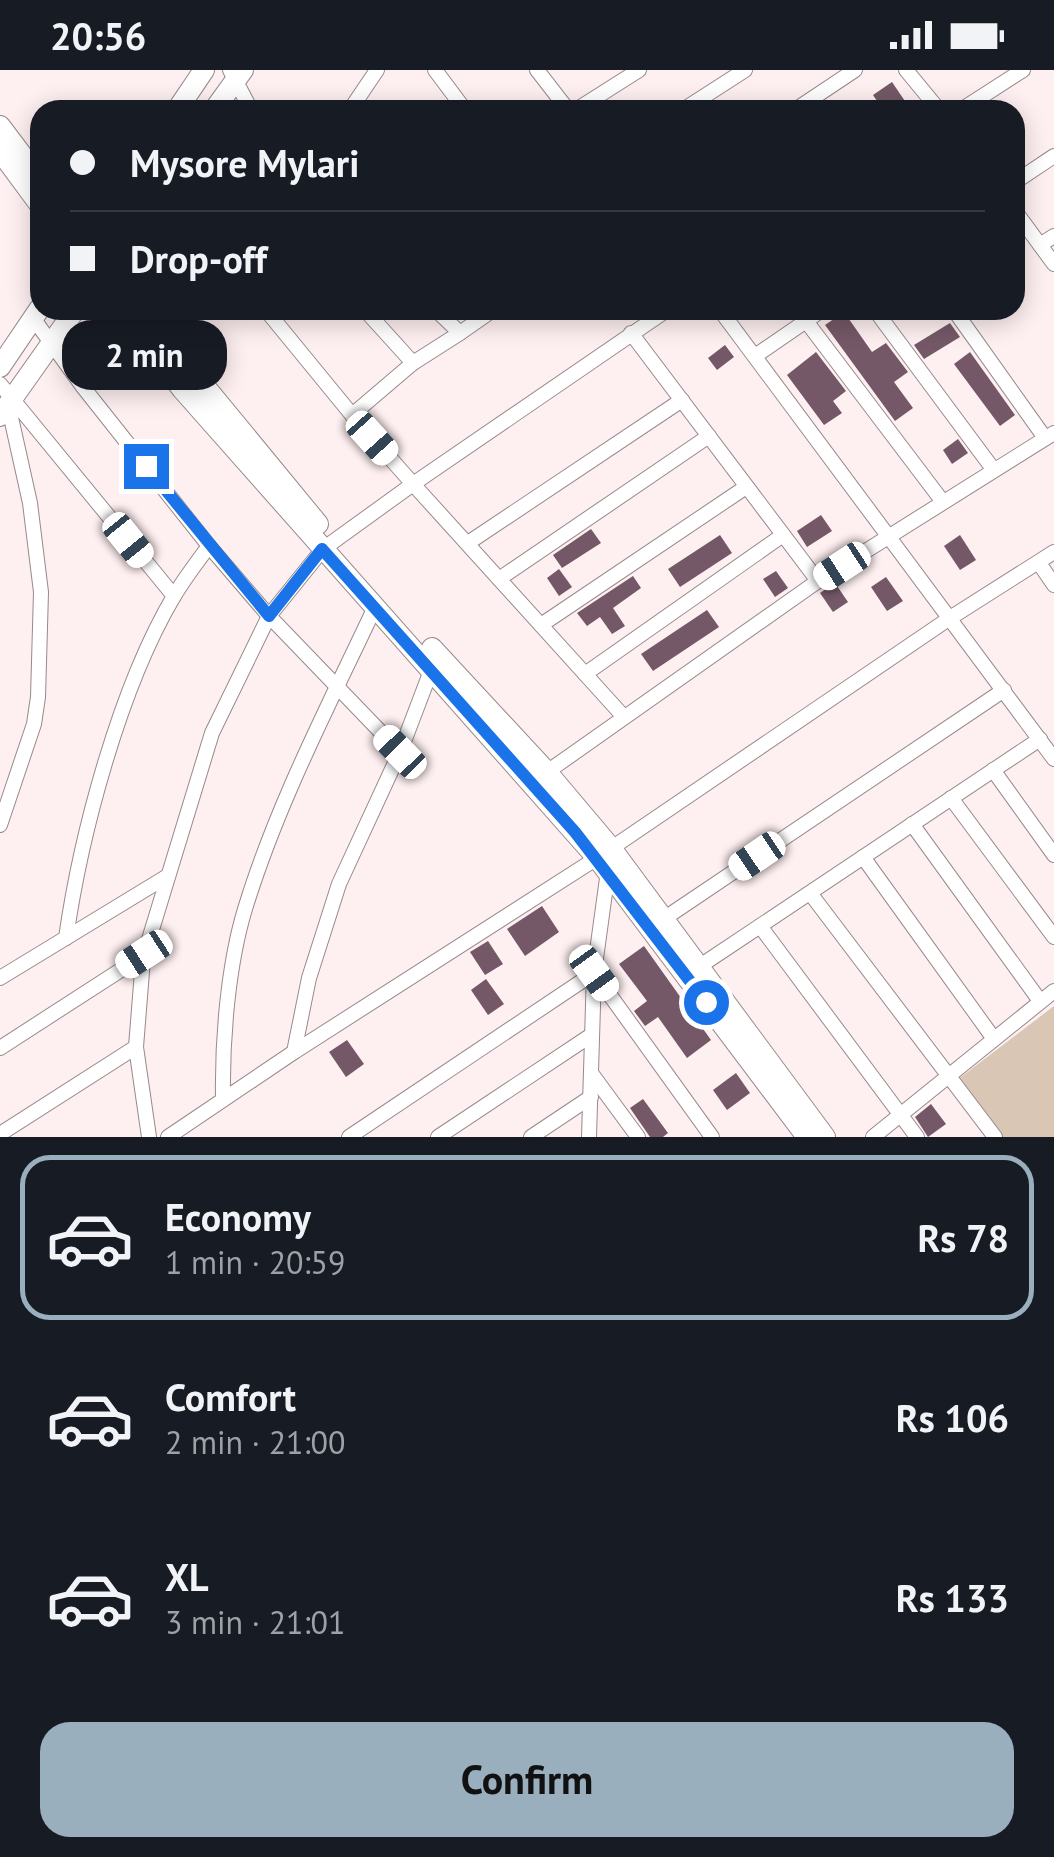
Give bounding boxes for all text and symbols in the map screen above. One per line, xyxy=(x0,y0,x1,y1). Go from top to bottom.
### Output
text: 20:56 xyxy=(50,11,146,60)
text: Mysore Mylari xyxy=(130,138,359,187)
text: Drop-off xyxy=(130,234,267,283)
callout: 2 min xyxy=(64,321,228,391)
text: 2 min xyxy=(105,334,184,376)
car xyxy=(341,406,403,470)
route end xyxy=(124,444,169,489)
car xyxy=(97,507,159,573)
car xyxy=(809,537,875,595)
car xyxy=(368,720,432,784)
car xyxy=(724,827,790,885)
car xyxy=(111,925,177,983)
car xyxy=(564,940,624,1006)
route start xyxy=(684,980,729,1025)
text: Economy xyxy=(165,1192,311,1241)
icon: car xyxy=(45,1193,135,1283)
text: Rs 78 xyxy=(917,1213,1009,1262)
text: 1 min · 20:59 xyxy=(165,1241,345,1283)
text: Comfort xyxy=(165,1372,296,1421)
icon: car xyxy=(45,1373,135,1463)
text: Rs 106 xyxy=(896,1393,1009,1442)
text: 2 min · 21:00 xyxy=(165,1421,345,1463)
text: XL xyxy=(165,1552,209,1601)
icon: car xyxy=(45,1553,135,1643)
text: Rs 133 xyxy=(896,1573,1009,1622)
text: 3 min · 21:01 xyxy=(165,1601,345,1643)
button: Confirm xyxy=(40,1722,1014,1837)

